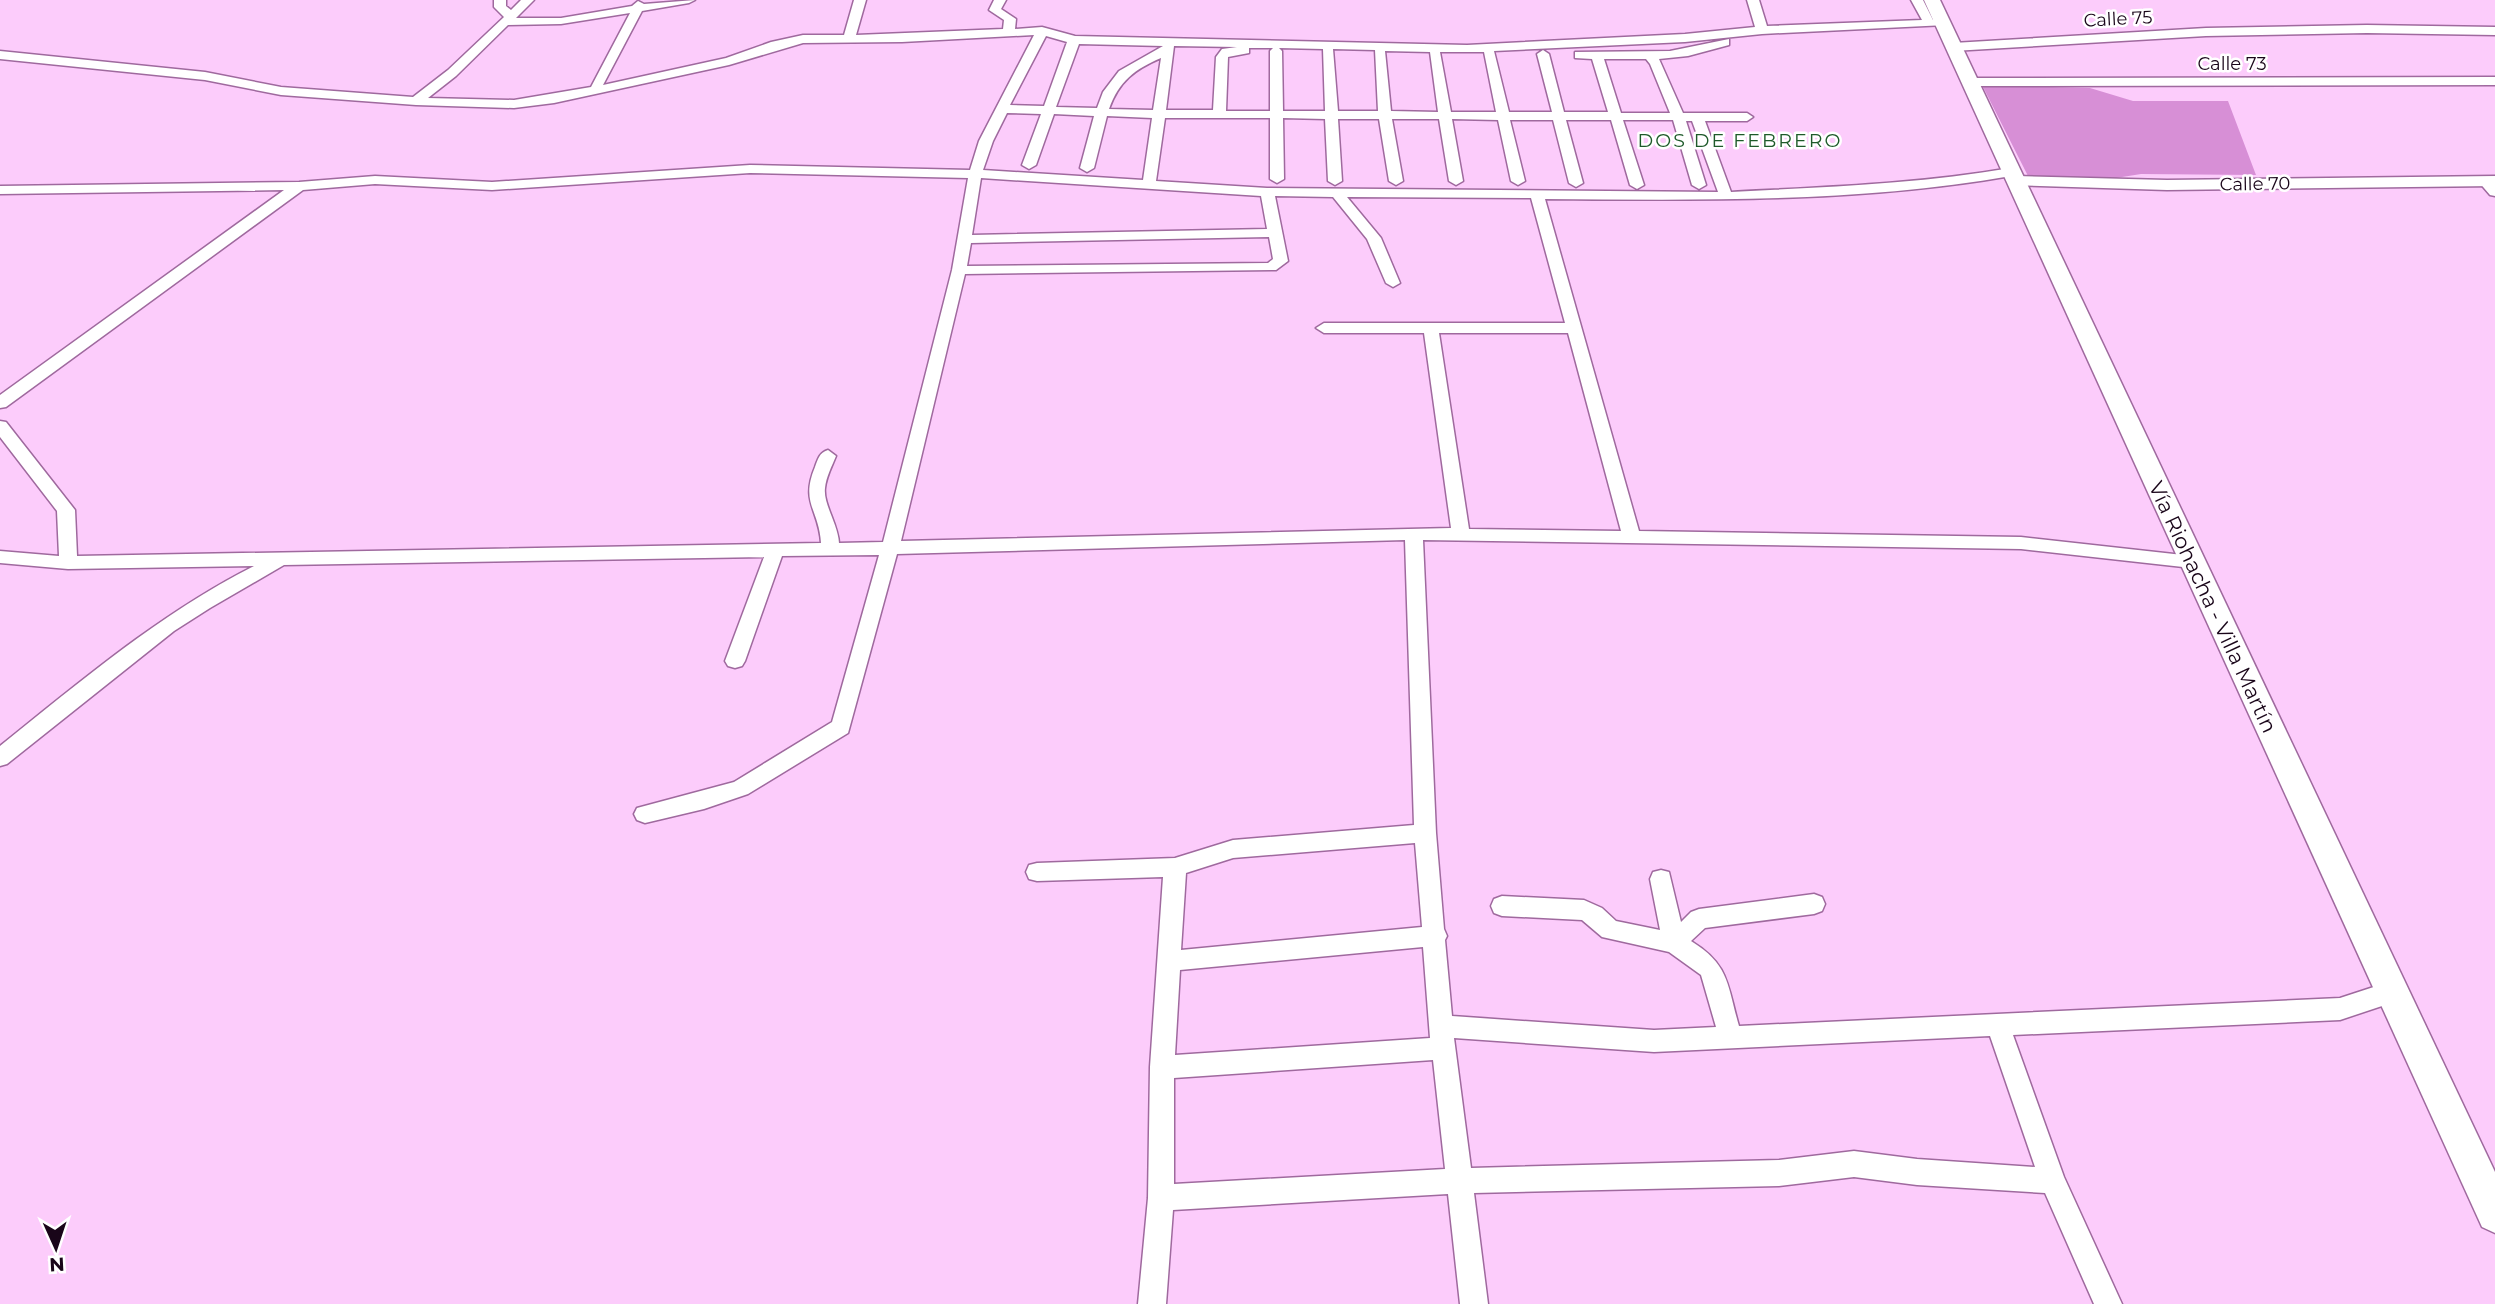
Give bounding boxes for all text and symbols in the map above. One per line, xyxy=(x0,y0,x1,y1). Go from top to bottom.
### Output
street label: Calle 75 xyxy=(2083,6,2153,32)
street label: Calle 73 xyxy=(2197,53,2267,75)
district label: DOS DE FEBRERO xyxy=(1638,129,1842,152)
street label: Calle 70 xyxy=(2219,172,2291,196)
street label: Vía Riohacha - Villa Martín xyxy=(2144,477,2282,737)
north arrow xyxy=(21,1213,91,1283)
text: N xyxy=(49,1253,65,1276)

